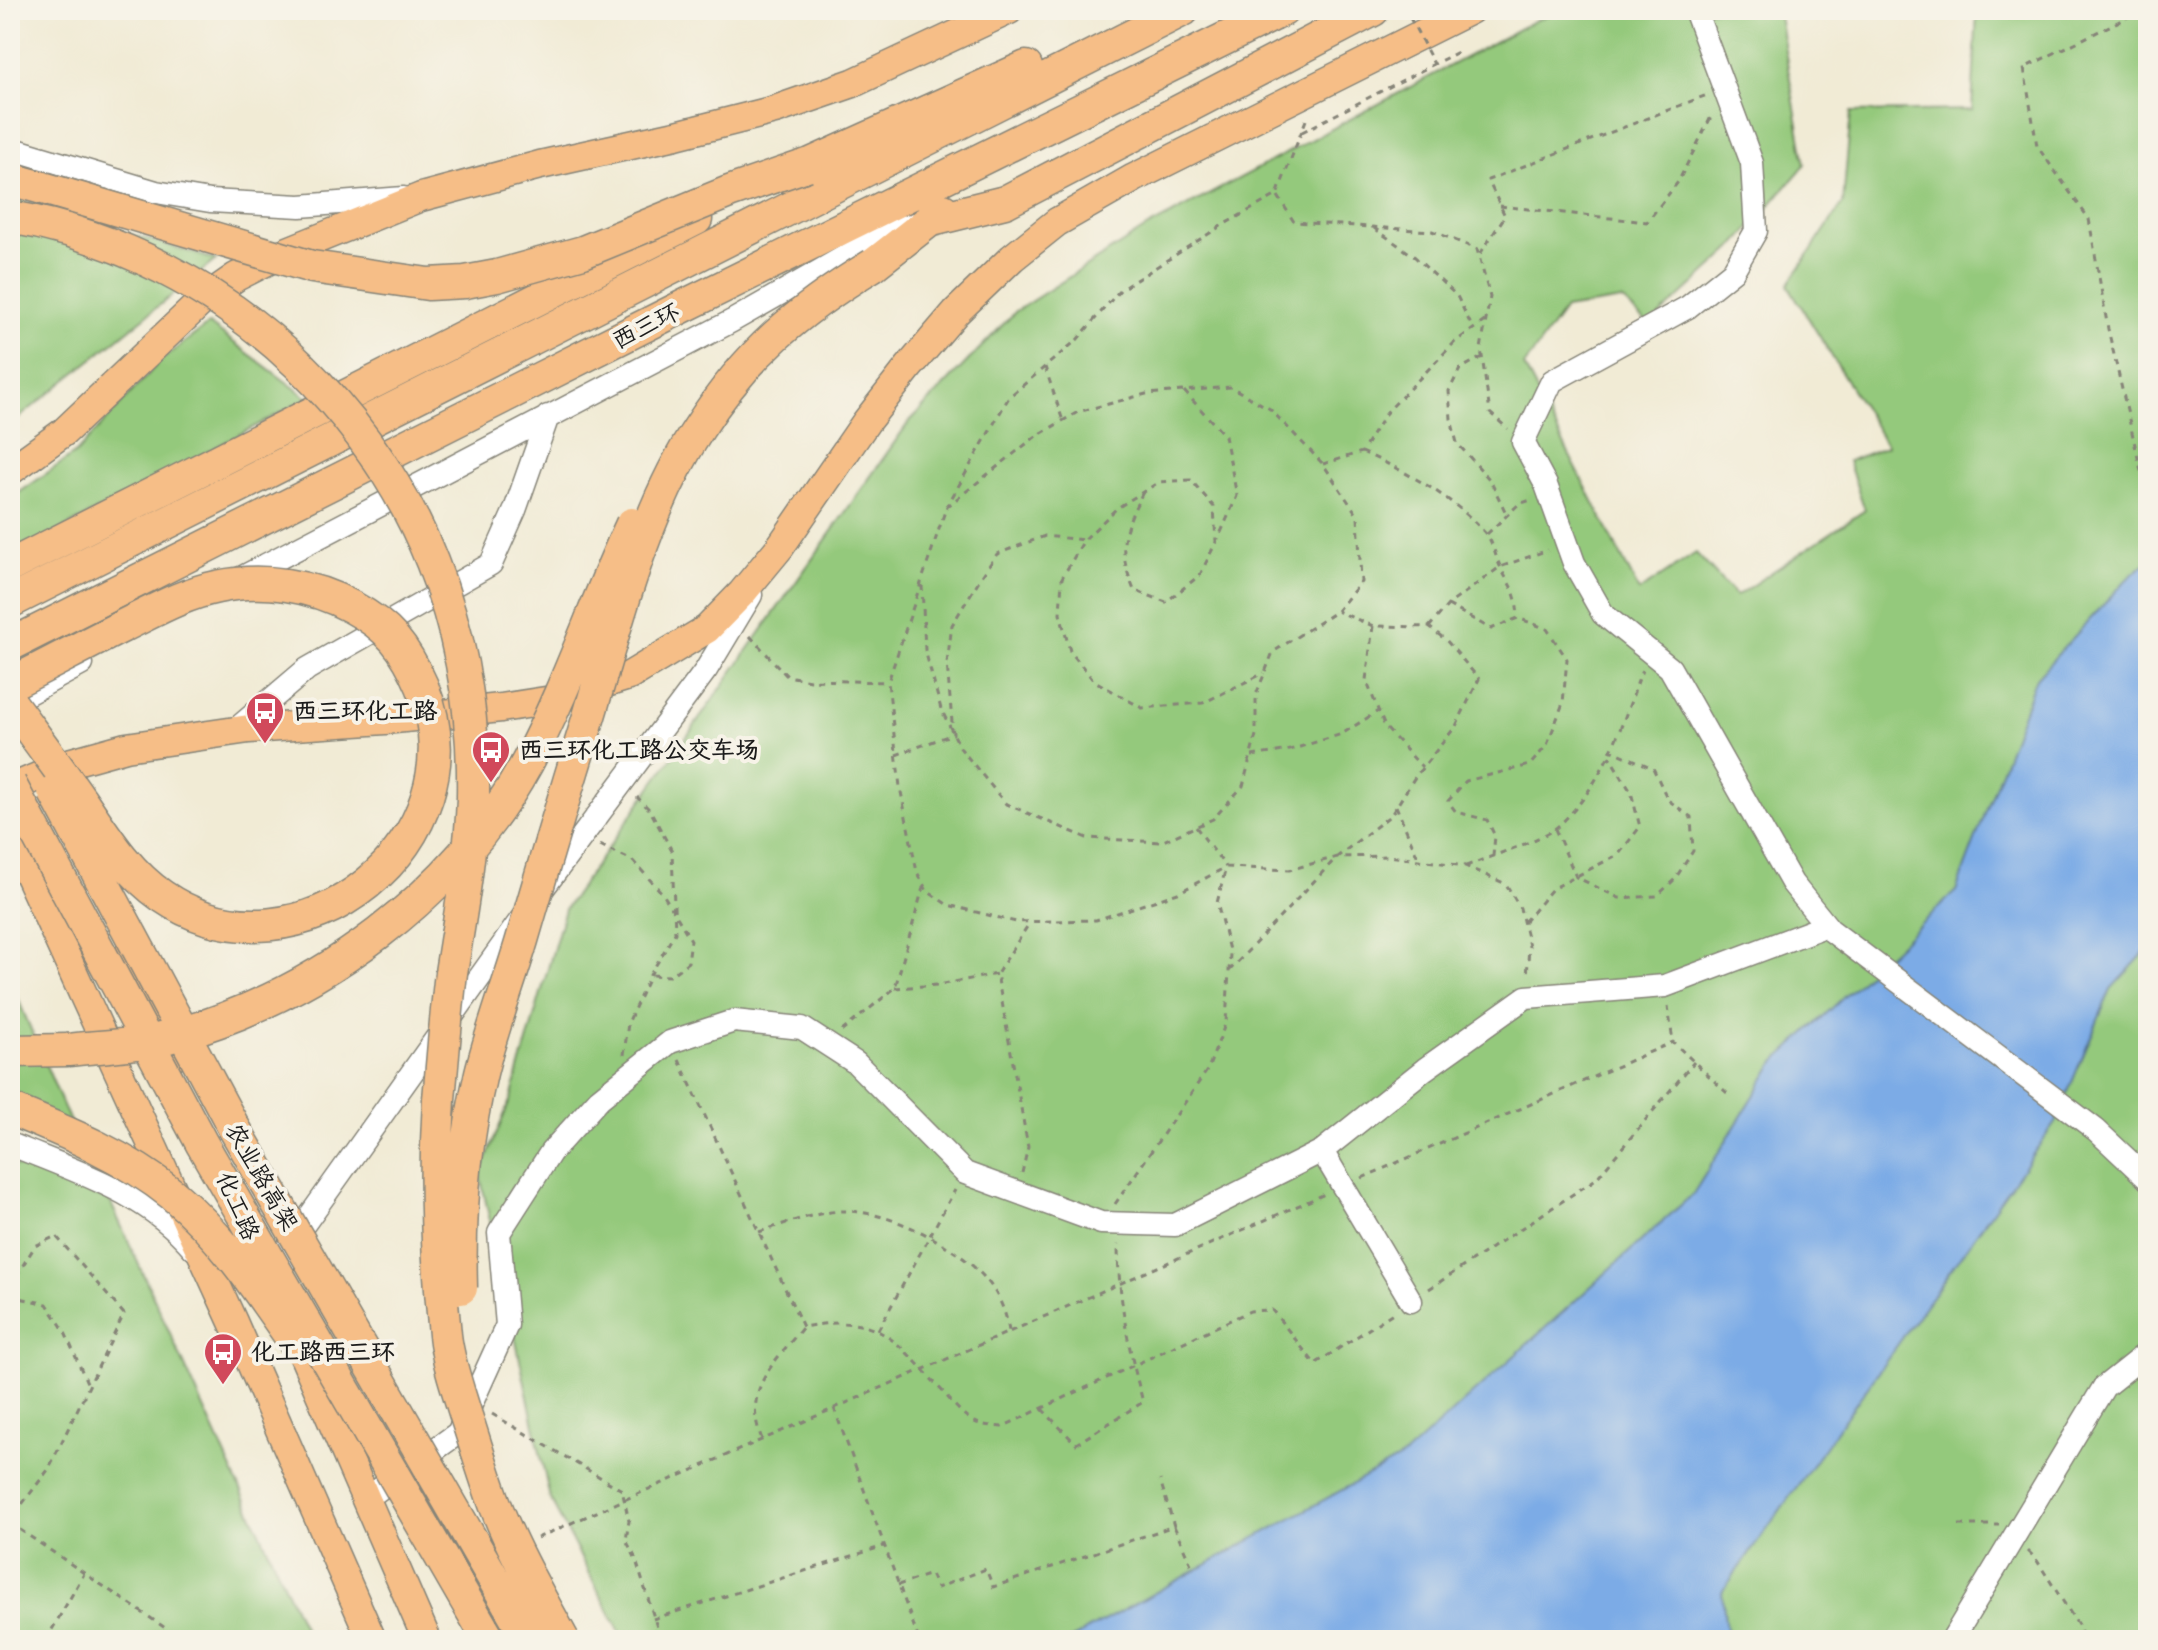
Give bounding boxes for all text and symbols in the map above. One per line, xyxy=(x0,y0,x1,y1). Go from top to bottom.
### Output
street label: 西三环 xyxy=(607,295,686,358)
bus stop icon: 西三环化工路 xyxy=(244,690,286,745)
place label: 西三环化工路 xyxy=(293,695,438,729)
bus stop icon: 西三环化工路公交车场 xyxy=(470,729,512,784)
place label: 西三环化工路公交车场 xyxy=(519,734,759,768)
street label: 农业路高架 xyxy=(216,1117,306,1238)
street label: 化工路 xyxy=(207,1167,267,1246)
bus stop icon: 化工路西三环 xyxy=(202,1331,244,1386)
place label: 化工路西三环 xyxy=(251,1336,395,1370)

